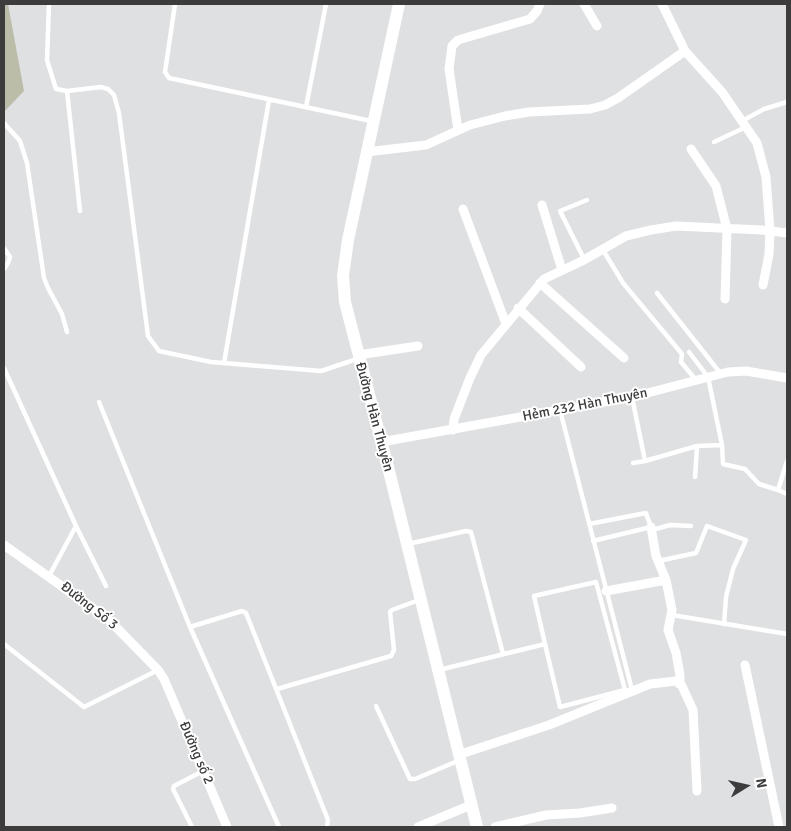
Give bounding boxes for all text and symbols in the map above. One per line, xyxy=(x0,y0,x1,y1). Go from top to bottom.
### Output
street label: Đường Hàn Thuyên xyxy=(351,360,397,474)
street label: Hẻm 232 Hàn Thuyên xyxy=(521,385,649,425)
street label: Đường Số 3 xyxy=(57,578,121,634)
street label: Đường số 2 xyxy=(175,719,217,787)
north arrow xyxy=(721,761,771,811)
text: N xyxy=(752,777,770,790)

